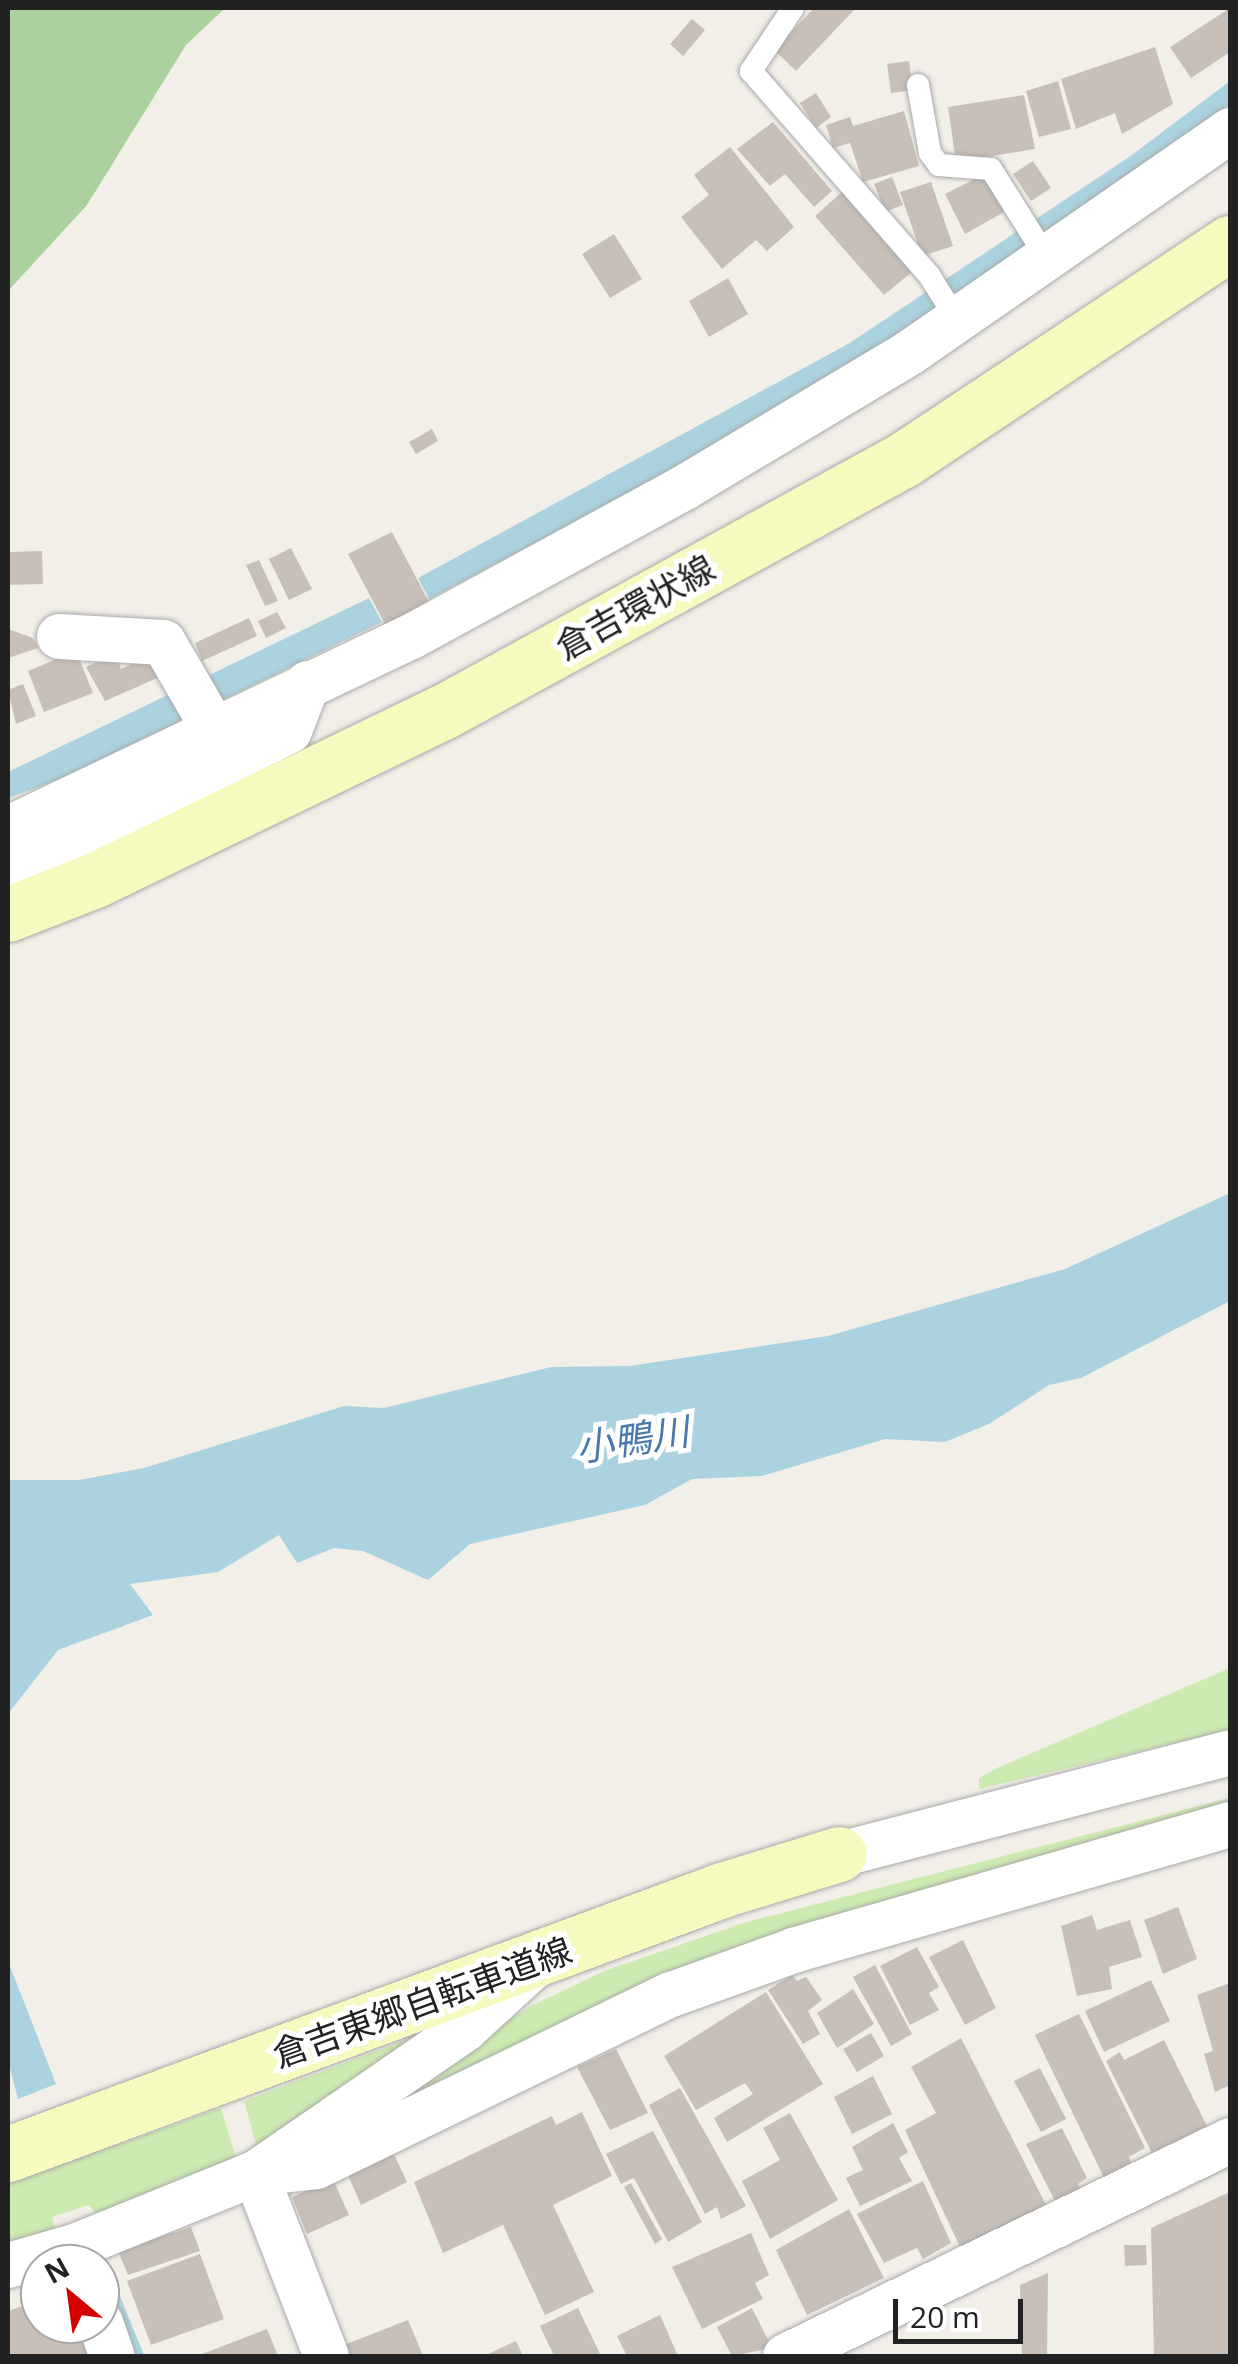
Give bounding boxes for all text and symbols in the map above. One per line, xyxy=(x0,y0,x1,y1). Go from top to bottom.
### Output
street label: 倉吉環状線 xyxy=(548,546,722,668)
water label: 小鴨川 xyxy=(572,1408,692,1470)
street label: 倉吉東郷自転車道線 xyxy=(267,1928,577,2076)
north arrow xyxy=(20,2244,120,2344)
text: N xyxy=(37,2247,76,2292)
scale bar xyxy=(898,2279,1028,2341)
text: 20 m xyxy=(910,2296,980,2337)

